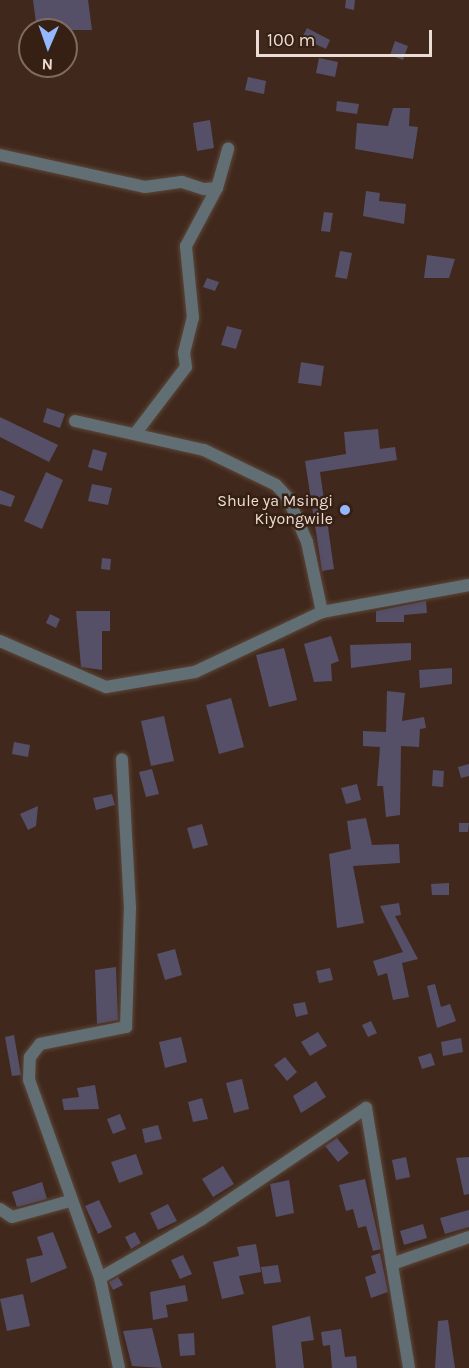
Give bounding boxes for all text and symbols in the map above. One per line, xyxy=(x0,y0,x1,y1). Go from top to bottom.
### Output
north arrow xyxy=(18,18,78,78)
scale bar xyxy=(259,18,434,56)
text: 100 m xyxy=(267,29,315,51)
text: N xyxy=(41,55,54,74)
place label: Shule ya Msingi Kiyongwile xyxy=(217,491,333,529)
marker: Shule ya Msingi Kiyongwile xyxy=(338,503,352,517)

